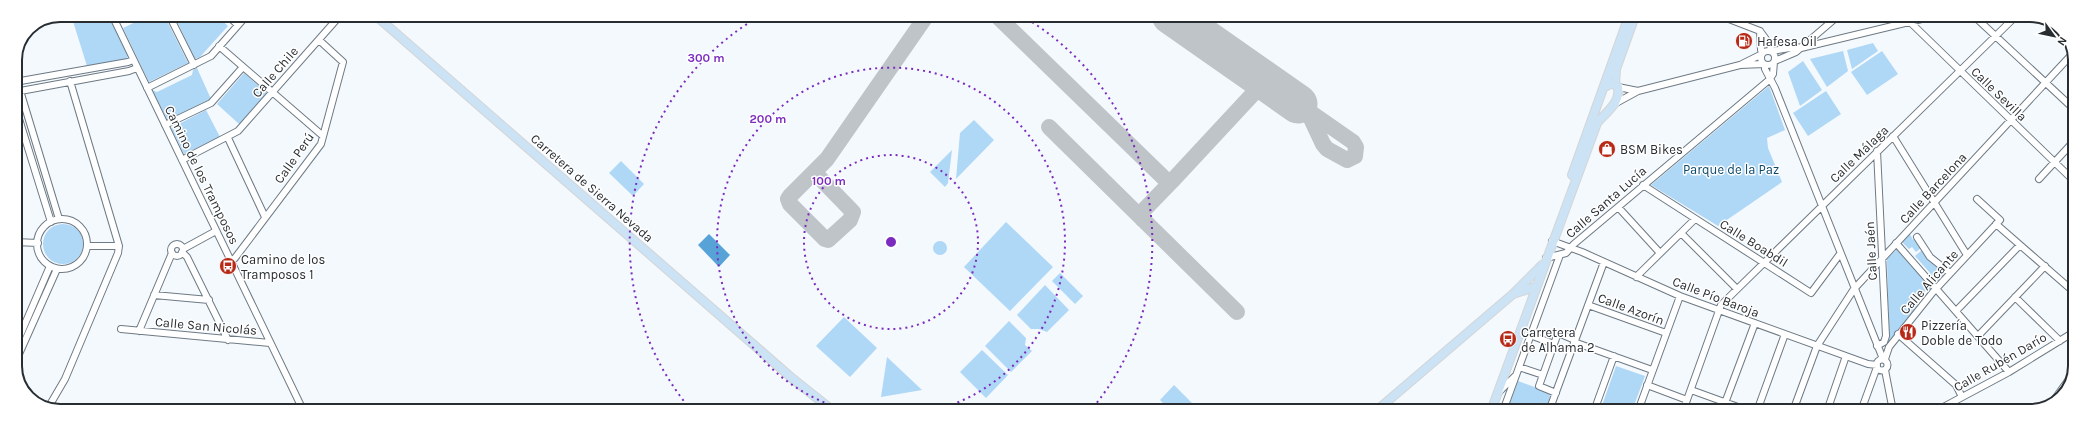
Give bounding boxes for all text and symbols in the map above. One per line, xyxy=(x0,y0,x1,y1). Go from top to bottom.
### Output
north arrow xyxy=(2034,16,2074,56)
fuel station icon: Hafesa Oil xyxy=(1734,31,1754,51)
place label: Hafesa Oil xyxy=(1757,34,1817,49)
text: N xyxy=(2054,34,2070,48)
street label: Calle Chile xyxy=(249,43,301,100)
text: 300 m xyxy=(687,51,725,65)
street label: Calle Sevilla xyxy=(1968,64,2030,124)
street label: Camino de los Tramposos xyxy=(162,103,242,247)
text: 200 m xyxy=(750,112,786,126)
street label: Calle Málaga xyxy=(1827,122,1891,186)
street label: Calle Perú xyxy=(271,130,317,186)
street label: Carretera de Sierra Nevada xyxy=(528,131,656,245)
shop icon: BSM Bikes xyxy=(1597,139,1617,159)
place label: BSM Bikes xyxy=(1620,142,1683,157)
street label: Calle Barcelona xyxy=(1896,150,1970,226)
park label: Parque de la Paz xyxy=(1683,162,1779,178)
street label: Calle Santa Lucía xyxy=(1563,163,1649,241)
text: 100 m xyxy=(812,174,846,188)
street label: Calle Boabdil xyxy=(1717,216,1791,270)
street label: Calle Jaén xyxy=(1862,221,1880,281)
centre of rings xyxy=(884,235,898,249)
street label: Calle Alicante xyxy=(1897,246,1961,317)
place label: Camino de los Tramposos 1 xyxy=(241,252,325,282)
bus stop icon: Camino de los Tramposos 1 xyxy=(218,256,238,276)
street label: Calle Pío Baroja xyxy=(1671,274,1761,320)
street label: Calle Azorín xyxy=(1596,290,1666,328)
street label: Calle San Nicolás xyxy=(154,314,258,338)
place label: Pizzería Doble de Todo xyxy=(1921,318,2003,348)
restaurant icon: Pizzería Doble de Todo xyxy=(1898,322,1918,342)
place label: Carretera de Alhama 2 xyxy=(1521,325,1595,355)
bus stop icon: Carretera de Alhama 2 xyxy=(1498,329,1518,349)
street label: Calle Rubén Darío xyxy=(1951,329,2049,395)

